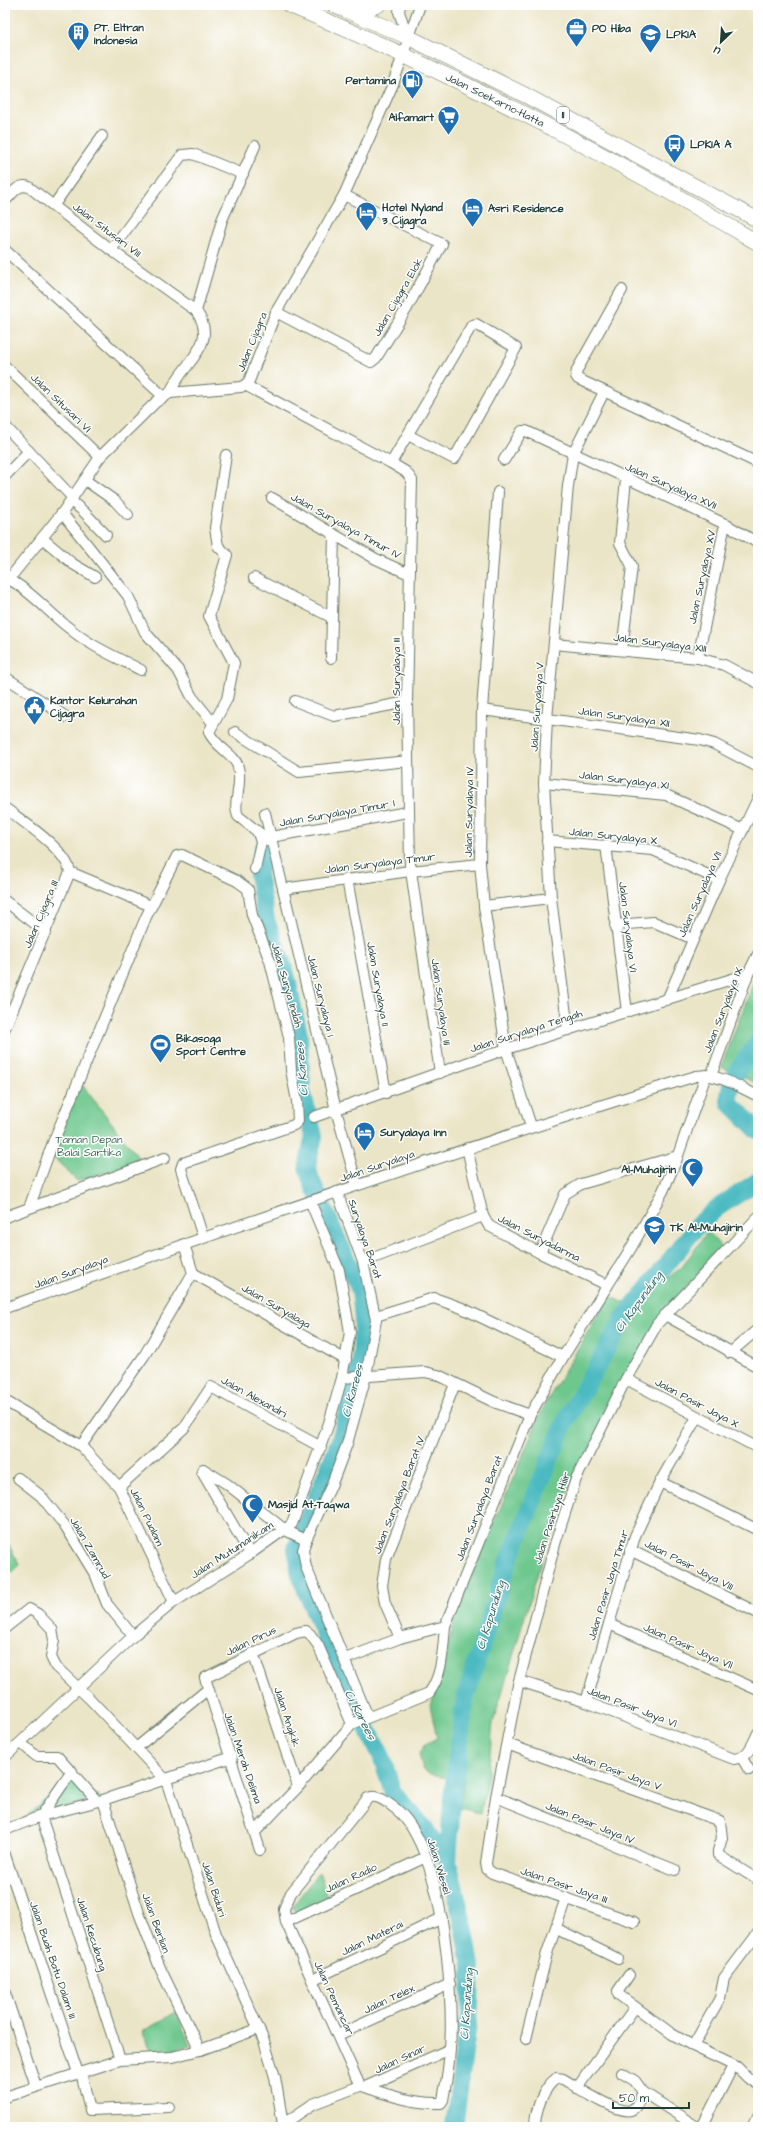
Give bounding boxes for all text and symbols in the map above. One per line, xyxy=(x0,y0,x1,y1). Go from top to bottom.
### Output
office icon: PO Hiba xyxy=(563,15,589,48)
building icon: PT. Eltran Indonesia xyxy=(66,20,92,53)
place label: PT. Eltran Indonesia xyxy=(94,20,144,48)
place label: PO Hiba xyxy=(592,21,631,36)
school or university icon: LPKIA xyxy=(637,21,663,54)
north arrow xyxy=(701,22,741,62)
place label: LPKIA xyxy=(666,27,697,42)
text: U xyxy=(711,43,724,59)
fuel station icon: Pertamina xyxy=(399,67,425,100)
street label: Jalan Soekarno-Hatta xyxy=(443,70,547,131)
place label: Pertamina xyxy=(346,73,396,88)
supermarket icon: Alfamart xyxy=(436,104,462,137)
road number: 11 xyxy=(557,107,569,123)
place label: Alfamart xyxy=(388,110,435,125)
bus stop icon: LPKIA A xyxy=(662,131,688,164)
place label: LPKIA A xyxy=(690,137,732,152)
hotel icon: Asri Residence xyxy=(460,195,486,228)
street label: Jalan Situsari VIII xyxy=(70,199,145,261)
hotel icon: Hotel Nyland 3 Cijagra xyxy=(353,200,379,233)
place label: Hotel Nyland 3 Cijagra xyxy=(381,200,443,230)
place label: Asri Residence xyxy=(488,201,564,216)
street label: Jalan Cijagra Elok xyxy=(369,255,428,340)
street label: Jalan Cijagra xyxy=(233,310,272,374)
street label: Jalan Situsari VI xyxy=(27,370,95,436)
street label: Jalan Suryalaya XVII xyxy=(622,459,720,514)
street label: Jalan Suryalaya Timur IV xyxy=(288,489,404,564)
street label: Jalan Suryalaya XV xyxy=(685,528,720,626)
street label: Jalan Suryalaya XIII xyxy=(612,630,708,657)
street label: Jalan Suryalaya III xyxy=(389,637,405,725)
street label: Jalan Suryalaya V xyxy=(526,662,549,752)
public building icon: Kantor Kelurahan Cijagra xyxy=(21,693,47,726)
place label: Kantor Kelurahan Cijagra xyxy=(50,693,138,723)
street label: Jalan Suryalaya XII xyxy=(577,703,671,732)
street label: Jalan Suryalaya IV xyxy=(461,766,478,858)
street label: Jalan Suryalaya XI xyxy=(578,767,670,794)
street label: Jalan Suryalaya Timur I xyxy=(278,795,396,832)
street label: Jalan Suryalaya X xyxy=(568,824,658,849)
street label: Jalan Suryalaya VII xyxy=(674,848,727,940)
street label: Jalan Suryalaya Timur xyxy=(324,849,436,878)
street label: Jalan Cijagra III xyxy=(20,877,63,951)
street label: Jalan Suryalaya VI xyxy=(614,881,641,973)
street label: Jalan Suryalaya II xyxy=(362,940,393,1028)
street label: Jalan Surya Indah xyxy=(267,941,306,1030)
street label: Jalan Suryalaya I xyxy=(303,953,339,1039)
street label: Jalan Suryalaya III xyxy=(427,958,455,1047)
street label: Jalan Suryalaya IX xyxy=(700,965,747,1055)
street label: Jalan Suryalaya Tengah xyxy=(468,1006,585,1057)
sports icon: Bikasoga Sport Centre xyxy=(147,1031,173,1064)
place label: Bikasoga Sport Centre xyxy=(175,1031,246,1060)
water label: Ci Karees xyxy=(291,1040,313,1097)
hotel icon: Suryalaya Inn xyxy=(351,1119,377,1152)
place label: Suryalaya Inn xyxy=(379,1125,447,1142)
park label: Taman Depan Balai Sartika xyxy=(56,1132,123,1160)
street label: Jalan Suryalaya xyxy=(338,1146,417,1187)
mosque icon: Al-Muhajirin xyxy=(679,1156,705,1189)
place label: Al-Muhajirin xyxy=(621,1162,676,1178)
street label: Suryalaya Barat xyxy=(343,1197,386,1282)
street label: Jalan Suryadarma xyxy=(495,1211,583,1266)
school or university icon: TK Al-Muhajirin xyxy=(641,1214,667,1247)
place label: TK Al-Muhajirin xyxy=(669,1220,743,1236)
street label: Jalan Suryalaya xyxy=(32,1251,111,1293)
water label: Ci Kapundung xyxy=(611,1267,668,1337)
street label: Jalan Suryalaga xyxy=(238,1280,314,1333)
water label: Ci Karees xyxy=(338,1362,368,1419)
street label: Jalan Alexandri xyxy=(218,1373,290,1421)
street label: Jalan Pasir Jaya X xyxy=(652,1375,742,1433)
street label: Jalan Suryalaya Barat IV xyxy=(370,1434,429,1556)
street label: Jalan Suryalaya Barat xyxy=(452,1453,507,1563)
street label: Jalan Pasirluyu Hilir xyxy=(530,1470,575,1566)
street label: Jalan Pualam xyxy=(127,1486,168,1549)
mosque icon: Masjid At-Taqwa xyxy=(239,1491,265,1524)
place label: Masjid At-Taqwa xyxy=(268,1497,350,1513)
street label: Jalan Zamrud xyxy=(66,1514,114,1582)
street label: Jalan Mutumanikam xyxy=(188,1517,277,1582)
street label: Jalan Pasir Jaya Timur xyxy=(584,1528,633,1643)
street label: Jalan Pasir Jaya VIII xyxy=(641,1536,736,1595)
water label: Ci Kapundung xyxy=(472,1577,511,1652)
street label: Jalan Pasir Jaya Vll xyxy=(640,1619,735,1674)
street label: Jalan Pirus xyxy=(223,1622,279,1660)
street label: Jalan Pasir Jaya Vl xyxy=(585,1683,679,1732)
street label: Jalan Angkik xyxy=(269,1685,304,1749)
water label: Ci Karees xyxy=(340,1687,380,1744)
street label: Jalan Merah Delima xyxy=(220,1710,266,1806)
street label: Jalan Pasir Jaya V xyxy=(570,1748,663,1795)
street label: Jalan Pasir Jaya IV xyxy=(543,1798,637,1849)
street label: Jalan Wesel xyxy=(423,1836,455,1896)
street label: Jalan Radio xyxy=(323,1859,380,1897)
street label: Jalan Biduri xyxy=(198,1860,230,1919)
street label: Jalan Pasir Jaya III xyxy=(518,1863,610,1908)
street label: Jalan Berlian xyxy=(138,1891,174,1956)
street label: Jalan Kecubung xyxy=(72,1895,111,1973)
street label: Jalan Buah Batu Dalam III xyxy=(26,1899,80,2021)
street label: Jalan Materai xyxy=(339,1916,406,1959)
street label: Jalan Pemancar xyxy=(310,1959,358,2037)
water label: Ci Kapundung xyxy=(456,1967,479,2040)
street label: Jalan Telex xyxy=(361,1980,418,2017)
street label: Jalan Sinar xyxy=(372,2041,428,2077)
scale bar xyxy=(613,2084,689,2110)
text: 50 m xyxy=(619,2090,650,2107)

